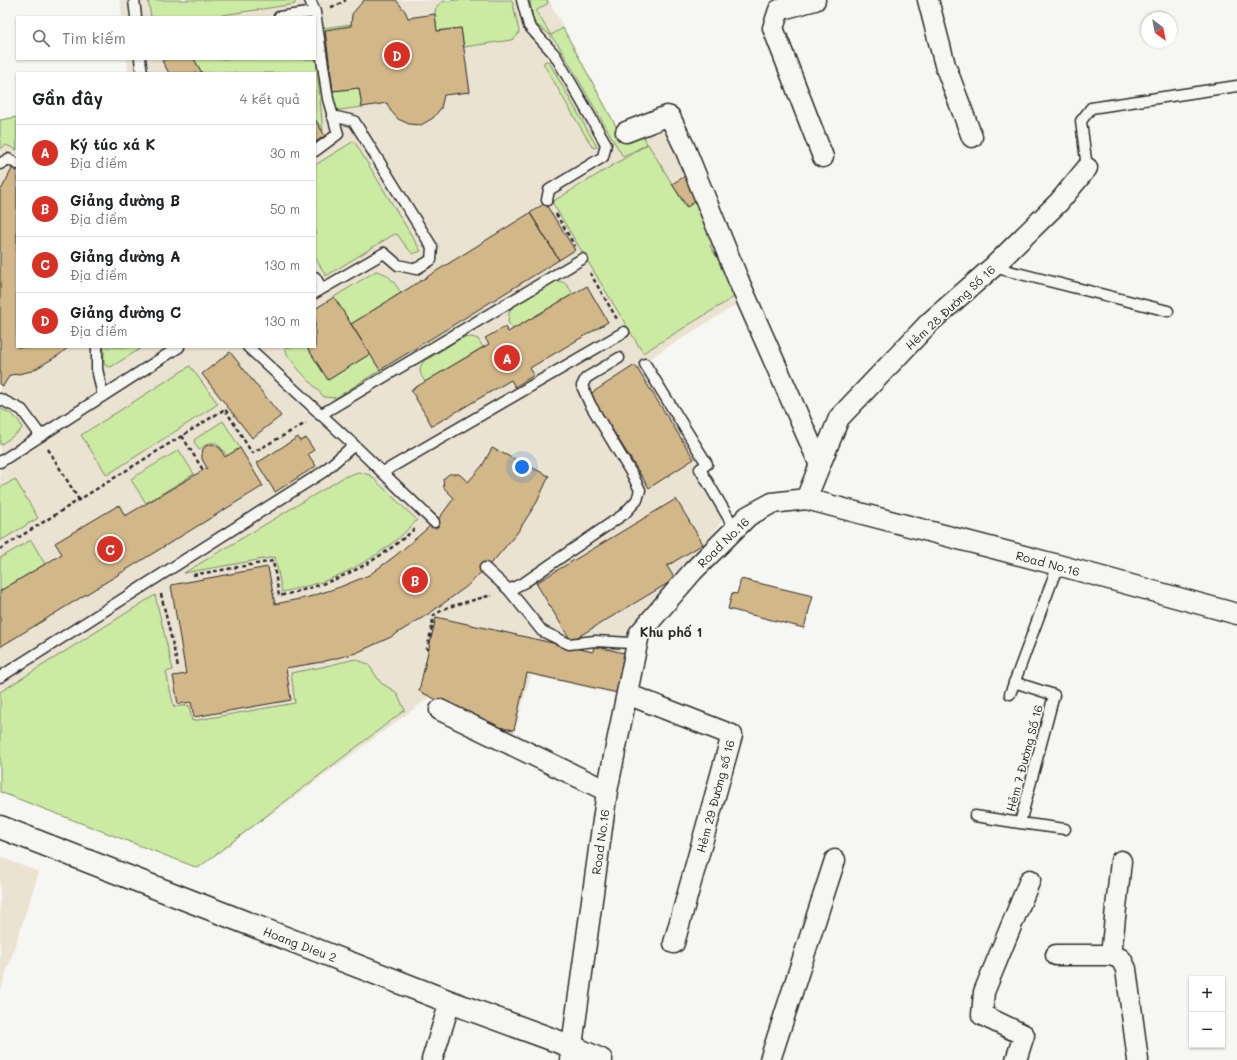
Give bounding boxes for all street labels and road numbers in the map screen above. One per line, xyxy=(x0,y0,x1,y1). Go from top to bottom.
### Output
street label: Hẻm 28 Đường Số 16 xyxy=(902,261,998,353)
street label: Road No.16 xyxy=(694,513,752,571)
street label: Road No.16 xyxy=(1014,547,1082,579)
street label: Hẻm 7 Đường Số 16 xyxy=(1002,703,1046,813)
street label: Hẻm 29 Đường số 16 xyxy=(692,738,738,854)
street label: Road No.16 xyxy=(587,808,613,876)
street label: Hoang Dieu 2 xyxy=(261,923,339,965)

